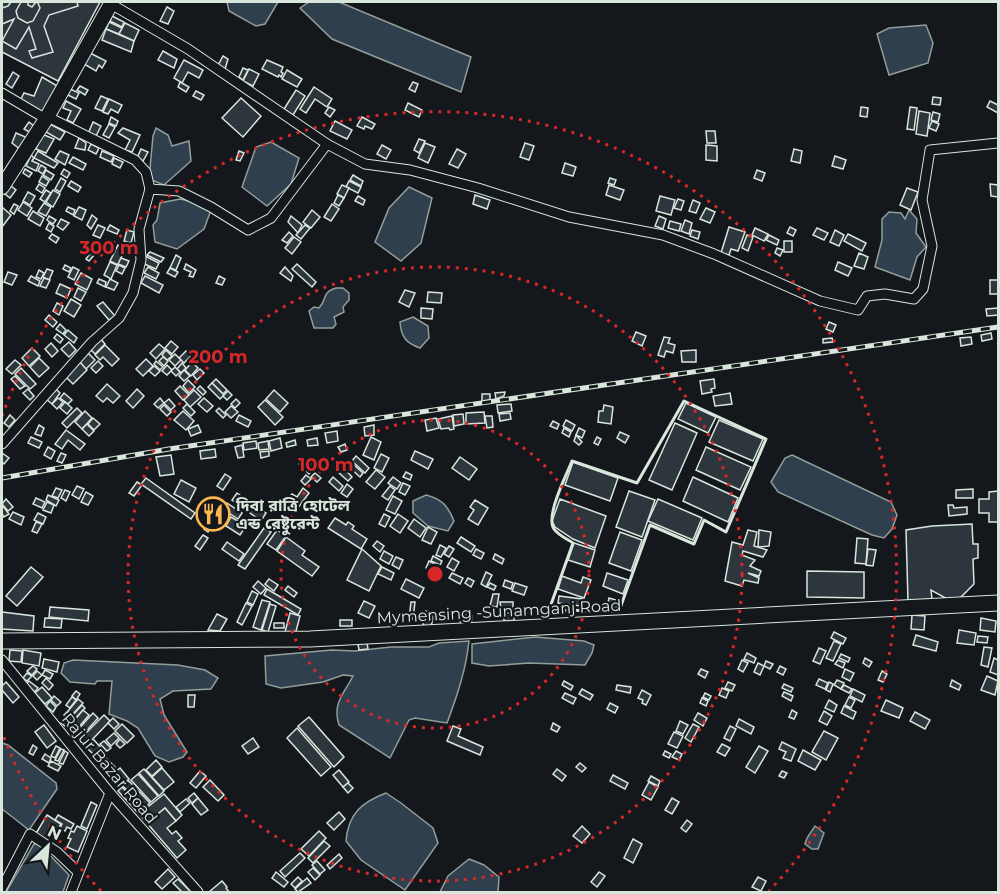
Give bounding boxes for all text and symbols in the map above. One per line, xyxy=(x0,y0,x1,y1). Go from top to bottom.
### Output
text: 300 m xyxy=(78,237,139,259)
text: 200 m xyxy=(188,346,248,368)
text: 100 m xyxy=(298,454,354,476)
restaurant icon: দিবা রাত্রি হোটেল এন্ড রেষ্টুরেন্ট xyxy=(195,496,231,532)
place label: দিবা রাত্রি হোটেল এন্ড রেষ্টুরেন্ট xyxy=(235,496,351,536)
centre of rings xyxy=(425,564,445,584)
street label: Mymensing -Sunamganj Road xyxy=(376,596,622,627)
street label: Rajur Bazar Road xyxy=(58,709,161,827)
north arrow xyxy=(18,816,78,876)
text: N xyxy=(44,822,64,844)

